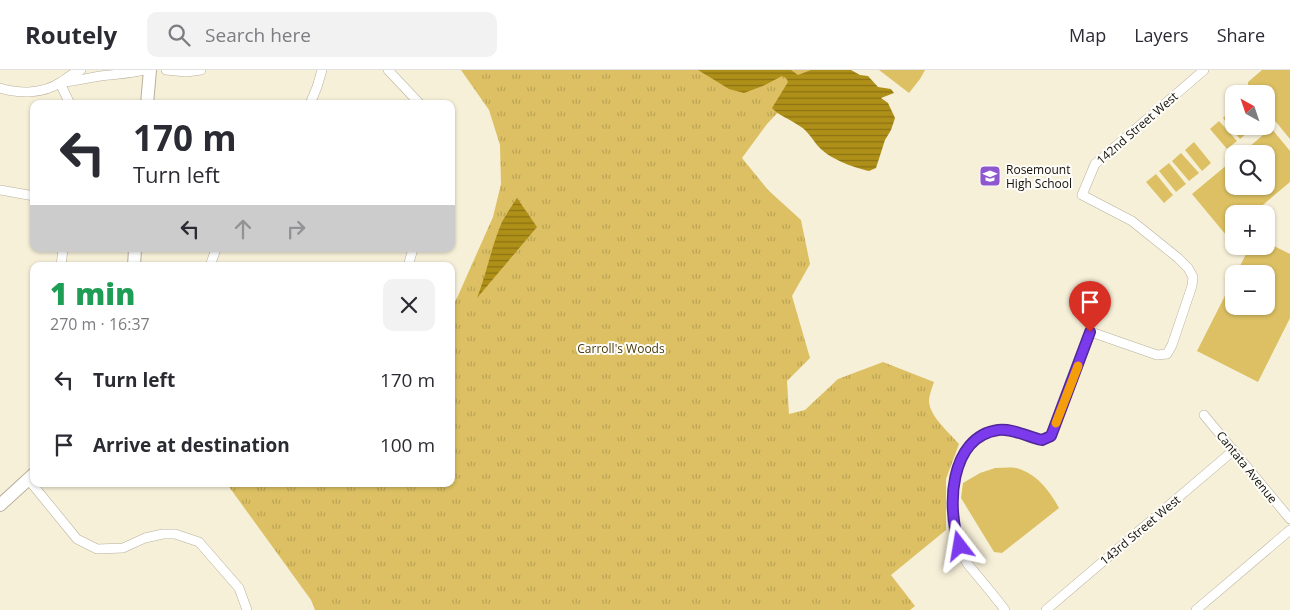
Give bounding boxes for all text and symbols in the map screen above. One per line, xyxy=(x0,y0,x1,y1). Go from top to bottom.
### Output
search box xyxy=(147,12,497,57)
text: Routely xyxy=(25,18,117,51)
icon: search xyxy=(165,21,193,49)
text: Search here xyxy=(205,22,311,48)
text: Map xyxy=(1069,23,1106,47)
text: Layers xyxy=(1134,23,1189,47)
text: Share xyxy=(1217,23,1265,47)
north arrow xyxy=(1225,85,1275,135)
map controls xyxy=(1225,85,1275,315)
street label: 142nd Street West xyxy=(1093,88,1181,168)
text: 170 m xyxy=(133,114,237,161)
icon: left xyxy=(50,120,115,185)
button: search xyxy=(1225,145,1275,195)
text: Turn left xyxy=(133,159,220,189)
place label: Rosemount High School xyxy=(1006,161,1072,192)
school or university icon: Rosemount High School xyxy=(978,164,1002,188)
button: + xyxy=(1225,205,1275,255)
icon: left xyxy=(176,215,204,243)
icon: ahead xyxy=(229,215,257,243)
icon: right xyxy=(282,215,310,243)
button: − xyxy=(1225,265,1275,315)
text: 1 min xyxy=(50,273,135,314)
button: close xyxy=(383,279,435,331)
pin xyxy=(1069,281,1111,332)
icon: arrive xyxy=(1076,288,1104,316)
text: 270 m · 16:37 xyxy=(50,313,150,335)
park label: Carroll's Woods xyxy=(577,340,665,357)
icon: left xyxy=(50,366,78,394)
text: Turn left xyxy=(93,367,175,393)
text: 170 m xyxy=(380,367,435,393)
street label: Cantata Avenue xyxy=(1213,427,1282,507)
icon: arrive xyxy=(50,431,78,459)
text: Arrive at destination xyxy=(93,432,290,458)
text: 100 m xyxy=(380,432,435,458)
street label: 143rd Street West xyxy=(1096,491,1184,569)
position arrow xyxy=(933,519,985,571)

